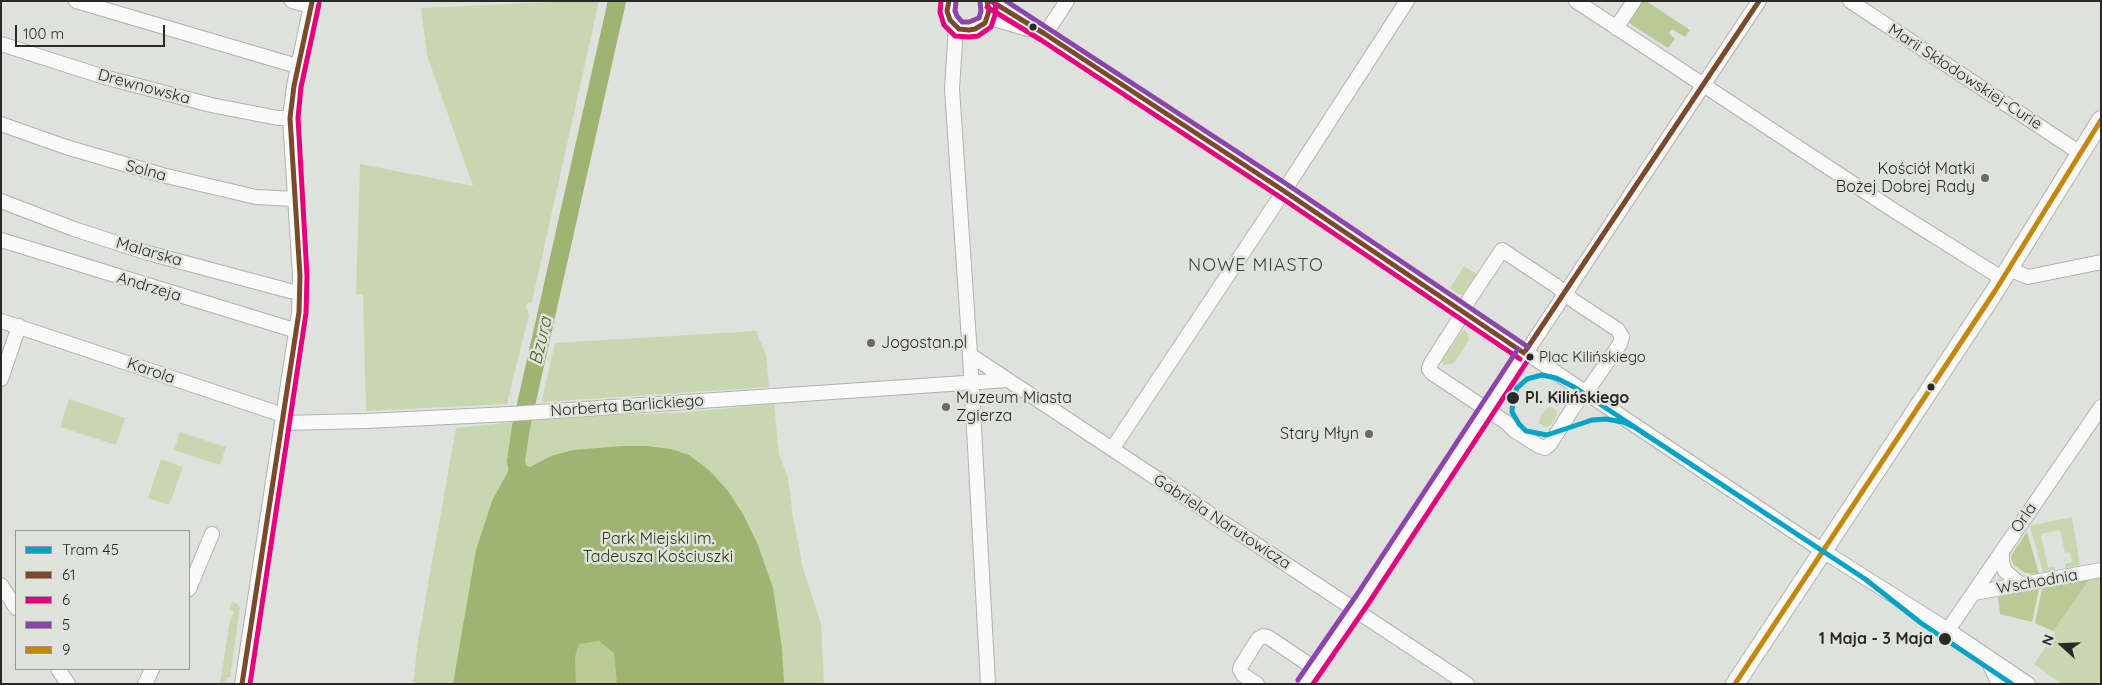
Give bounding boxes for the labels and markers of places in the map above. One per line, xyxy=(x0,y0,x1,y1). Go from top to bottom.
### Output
unlabelled marker xyxy=(1028,22,1038,32)
place label: Kościół Matki Bożej Dobrej Rady xyxy=(1836,159,1975,197)
marker: Kościół Matki Bożej Dobrej Rady xyxy=(1979,172,1991,184)
place label: Jogostan.pl xyxy=(881,333,967,353)
marker: Jogostan.pl xyxy=(865,337,877,349)
place label: Plac Kilińskiego xyxy=(1539,348,1646,366)
marker: Plac Kilińskiego xyxy=(1525,352,1535,362)
unlabelled marker xyxy=(1926,382,1936,392)
place label: Muzeum Miasta Zgierza xyxy=(956,388,1072,426)
place label: Pl. Kilińskiego xyxy=(1525,388,1629,408)
marker: Pl. Kilińskiego xyxy=(1505,390,1521,406)
marker: Muzeum Miasta Zgierza xyxy=(940,401,952,413)
place label: Stary Młyn xyxy=(1280,424,1359,444)
marker: Stary Młyn xyxy=(1363,428,1375,440)
place label: 1 Maja - 3 Maja xyxy=(1819,629,1933,649)
marker: 1 Maja - 3 Maja xyxy=(1937,631,1953,647)

